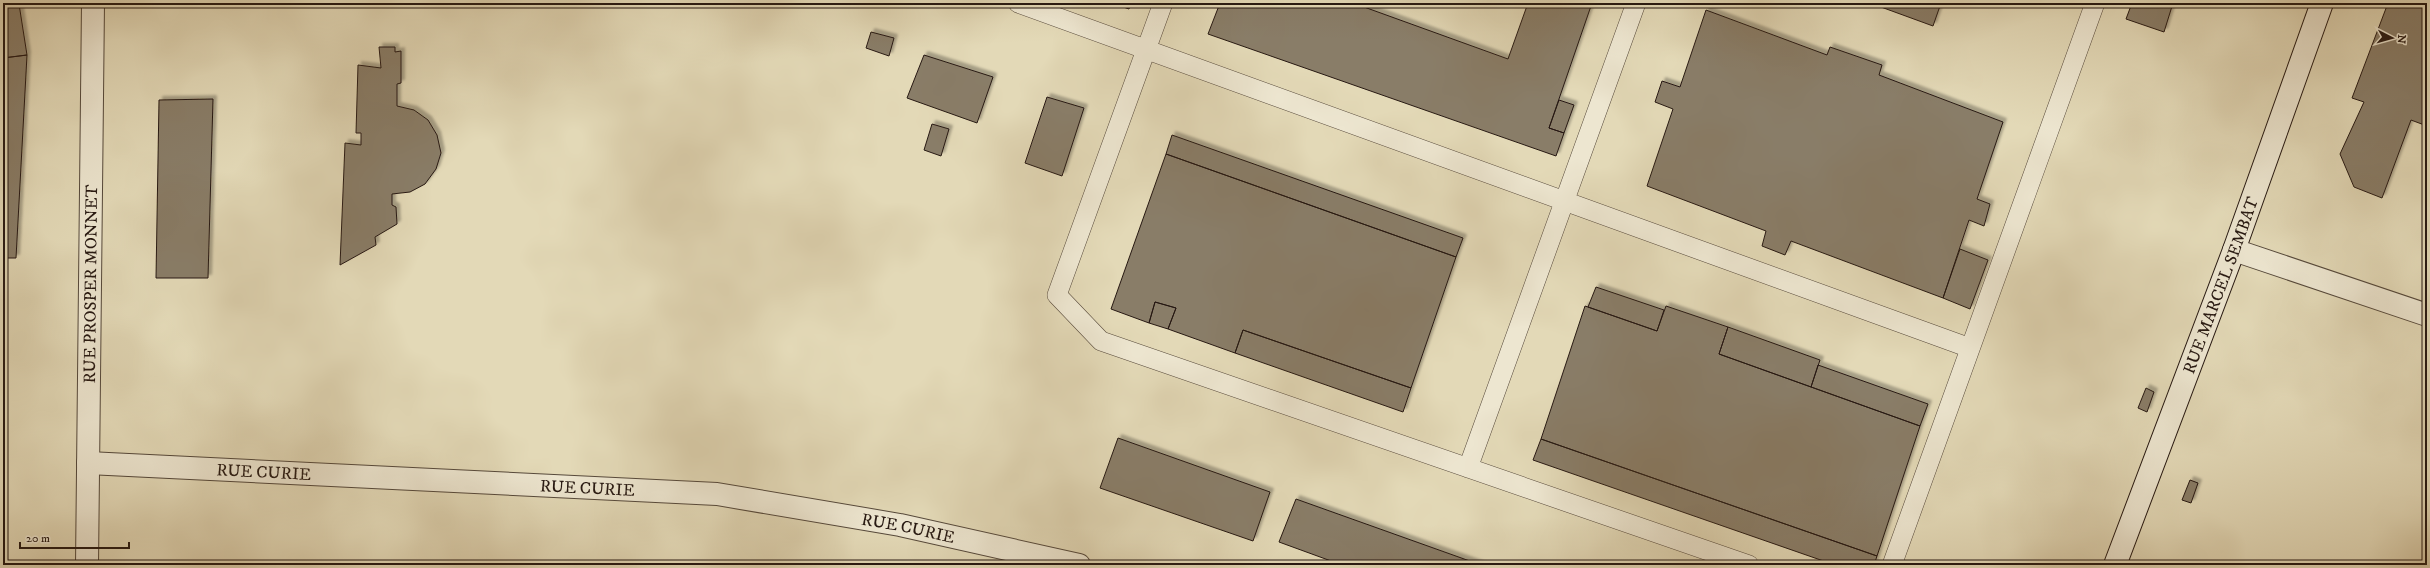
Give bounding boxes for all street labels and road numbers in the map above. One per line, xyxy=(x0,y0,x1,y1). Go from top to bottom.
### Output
street label: RUE PROSPER MONNET xyxy=(79,184,103,384)
street label: RUE MARCEL SEMBAT xyxy=(2178,194,2264,377)
street label: RUE CURIE xyxy=(216,459,312,486)
street label: RUE CURIE xyxy=(539,475,635,502)
street label: RUE CURIE xyxy=(860,509,957,549)

